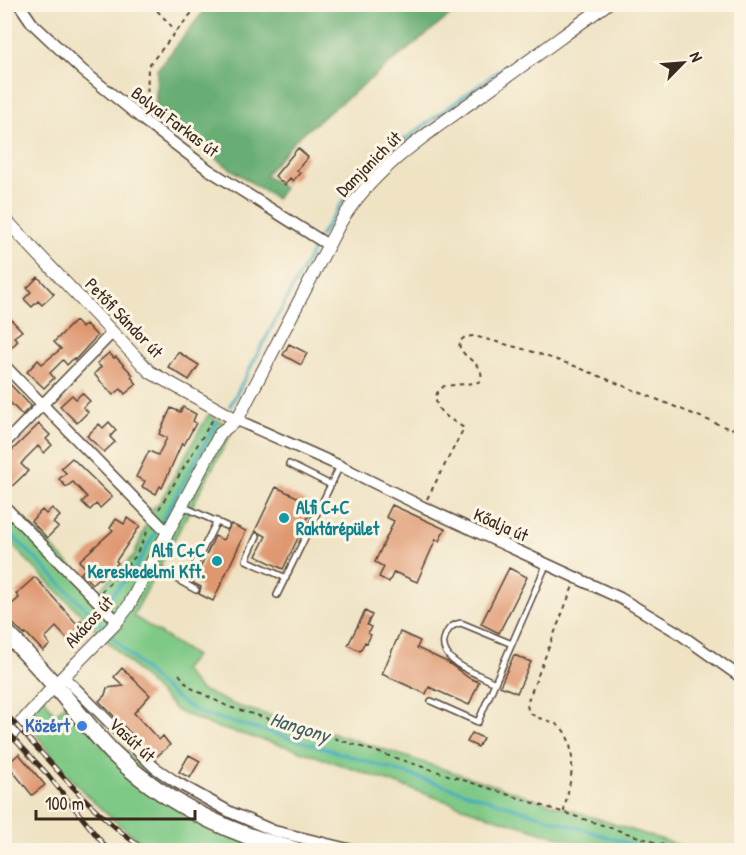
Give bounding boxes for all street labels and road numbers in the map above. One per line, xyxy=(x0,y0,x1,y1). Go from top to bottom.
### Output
street label: Bolyai Farkas út xyxy=(126,80,225,163)
street label: Damjanich út xyxy=(330,125,408,202)
street label: Petőfi Sándor út xyxy=(80,272,170,364)
street label: Kőalja út xyxy=(470,501,533,548)
street label: Akácos út xyxy=(59,590,119,653)
street label: Vasút út xyxy=(104,712,162,768)

